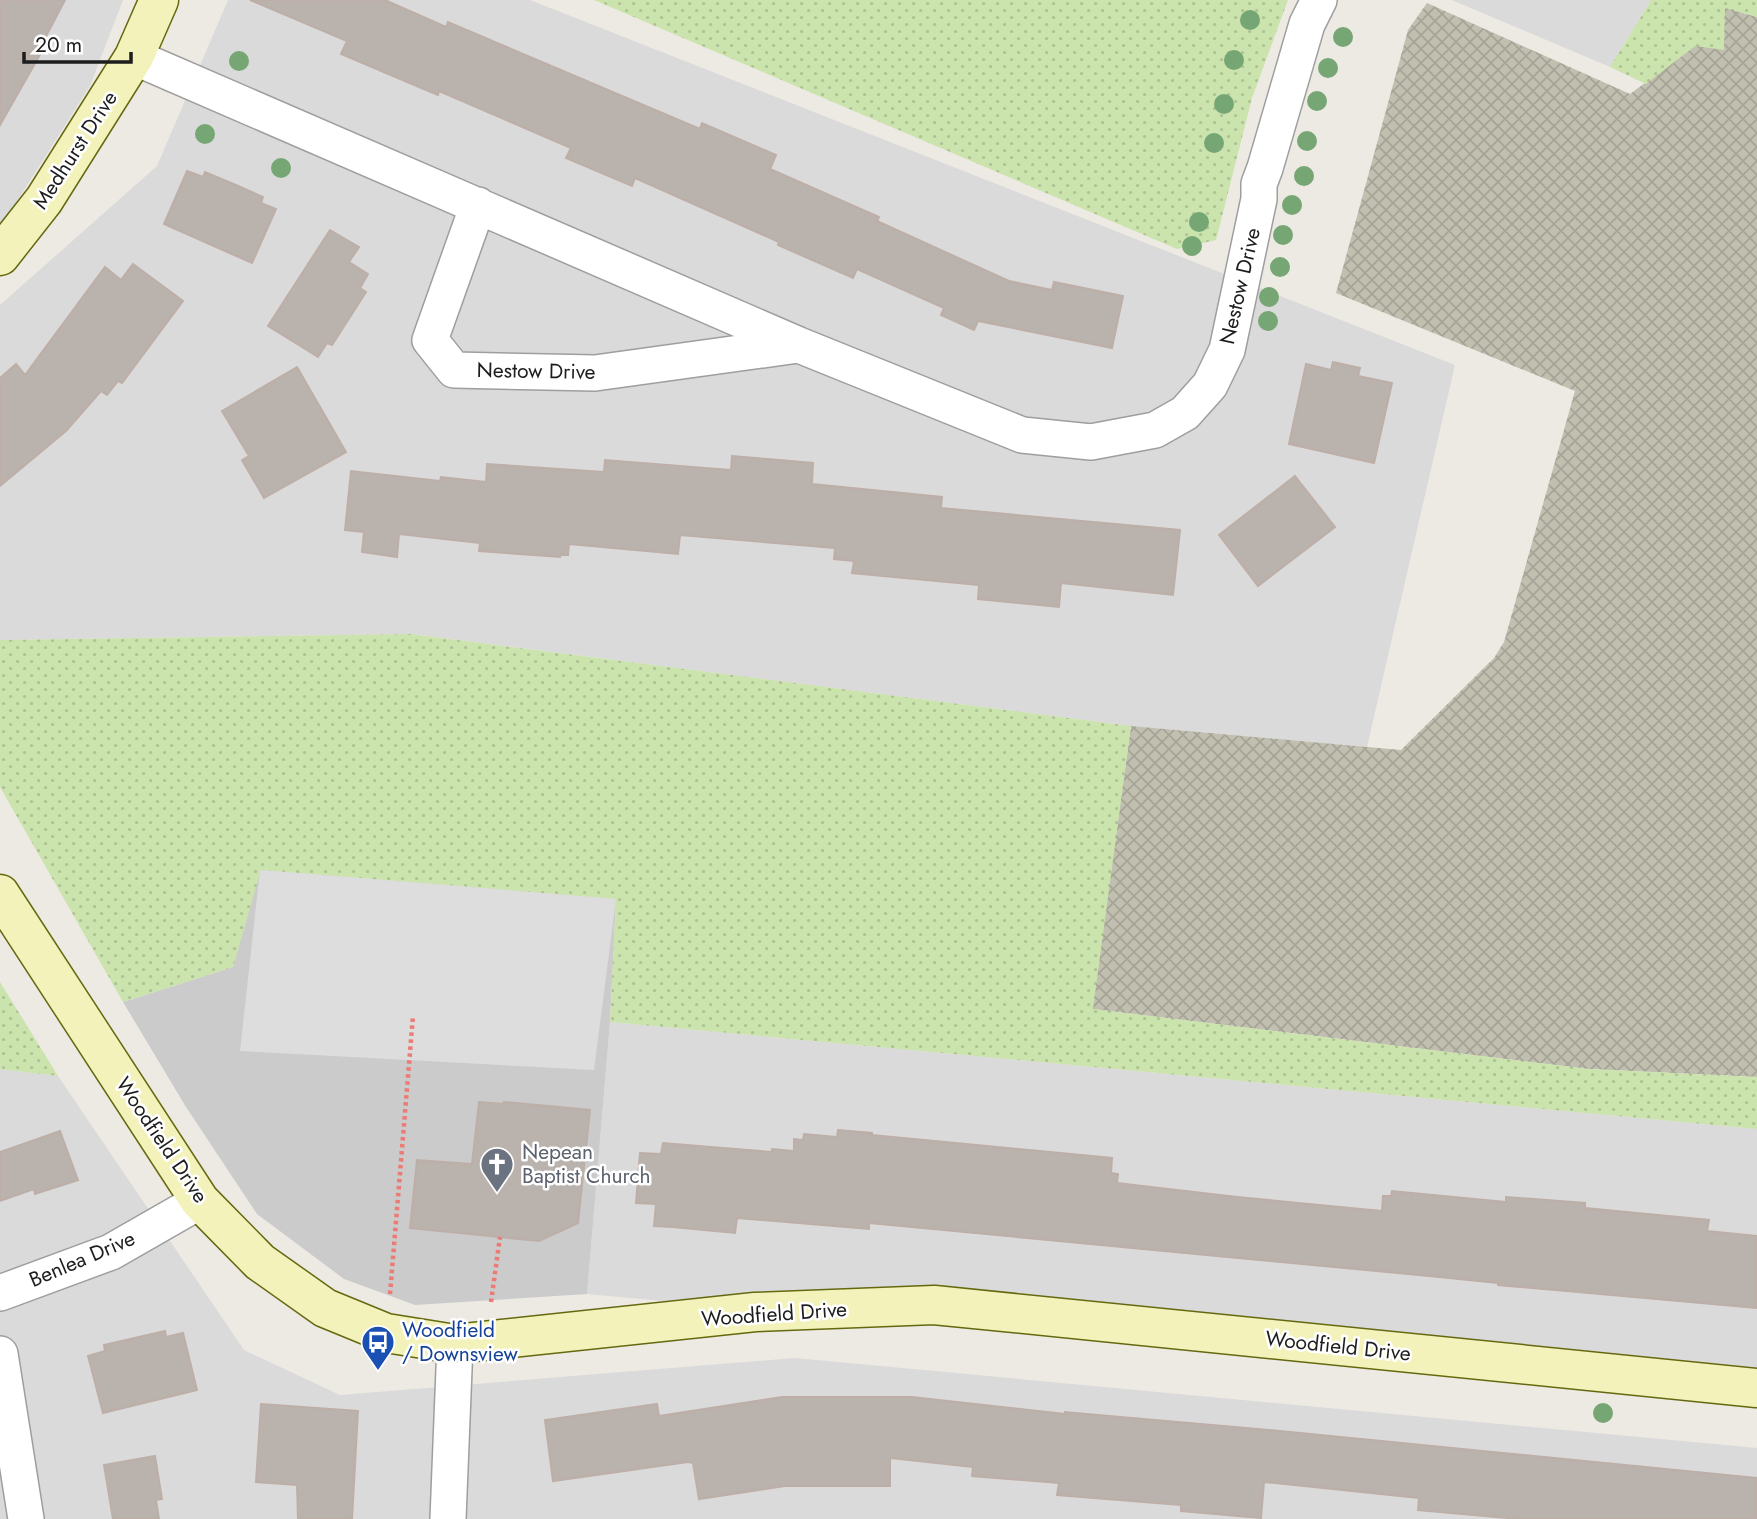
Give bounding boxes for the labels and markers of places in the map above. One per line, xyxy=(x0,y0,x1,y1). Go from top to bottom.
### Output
place label: Nepean Baptist Church xyxy=(522,1137,650,1191)
church icon: Nepean Baptist Church xyxy=(478,1145,516,1194)
place label: Woodfield / Downsview xyxy=(402,1315,518,1369)
bus stop icon: Woodfield / Downsview xyxy=(359,1323,397,1372)

